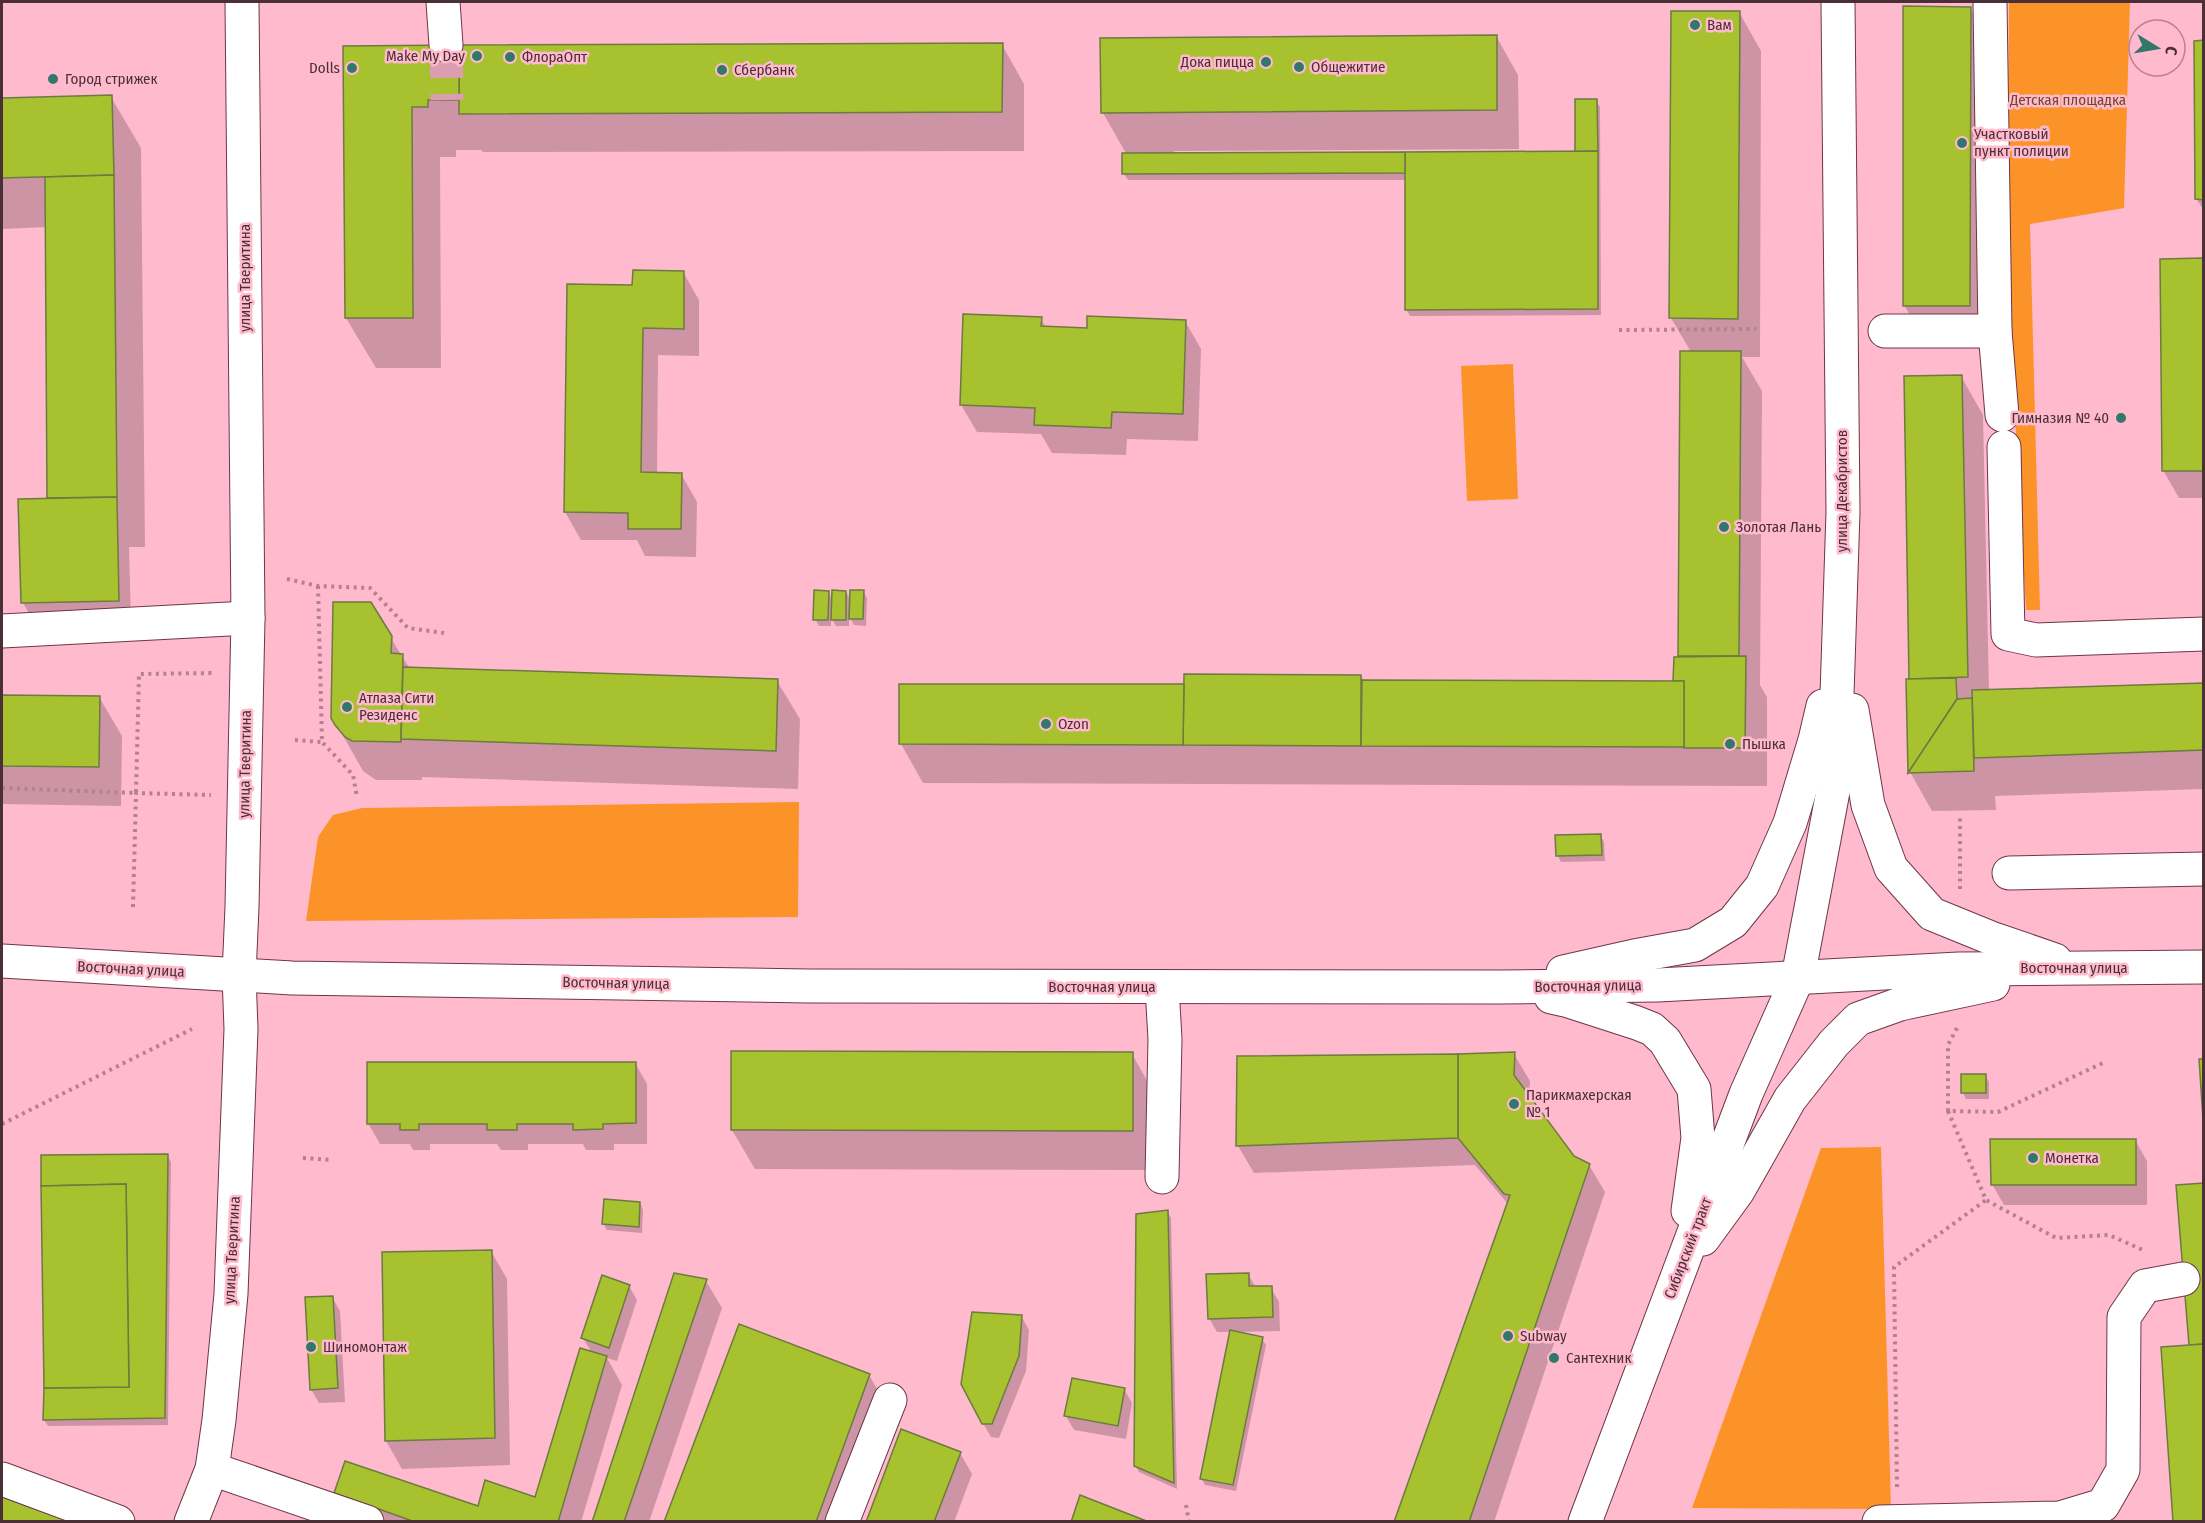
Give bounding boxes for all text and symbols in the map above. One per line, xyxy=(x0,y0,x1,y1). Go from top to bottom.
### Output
place label: Вам xyxy=(1707,16,1732,34)
marker: Вам xyxy=(1688,18,1702,32)
north arrow xyxy=(2127,18,2187,78)
text: С xyxy=(2161,45,2181,57)
place label: Make My Day xyxy=(386,47,465,65)
place label: ФлораОпт xyxy=(522,48,588,66)
marker: Make My Day xyxy=(470,49,484,63)
marker: ФлораОпт xyxy=(503,50,517,64)
place label: Дока пицца xyxy=(1180,53,1254,71)
marker: Дока пицца xyxy=(1259,55,1273,69)
place label: Общежитие xyxy=(1311,58,1385,76)
place label: Dolls xyxy=(309,59,340,77)
marker: Общежитие xyxy=(1292,60,1306,74)
marker: Dolls xyxy=(345,61,359,75)
place label: Сбербанк xyxy=(734,61,795,79)
marker: Сбербанк xyxy=(715,63,729,77)
place label: Город стрижек xyxy=(65,70,158,88)
marker: Город стрижек xyxy=(46,72,60,86)
park label: Детская площадка xyxy=(2009,91,2126,109)
place label: Участковый пункт полиции xyxy=(1973,125,2069,160)
marker: Участковый пункт полиции xyxy=(1955,136,1969,150)
street label: улица Тверитина xyxy=(236,224,254,332)
place label: Гимназия № 40 xyxy=(2011,409,2109,427)
marker: Гимназия № 40 xyxy=(2114,411,2128,425)
street label: улица Декабристов xyxy=(1833,430,1851,552)
place label: Золотая Лань xyxy=(1736,518,1821,536)
marker: Золотая Лань xyxy=(1717,520,1731,534)
place label: Атлаза Сити Резиденс xyxy=(359,689,434,724)
marker: Атлаза Сити Резиденс xyxy=(340,700,354,714)
street label: улица Тверитина xyxy=(235,710,255,818)
place label: Ozon xyxy=(1058,715,1089,733)
marker: Ozon xyxy=(1039,717,1053,731)
place label: Пышка xyxy=(1742,735,1786,753)
marker: Пышка xyxy=(1723,737,1737,751)
street label: Восточная улица xyxy=(77,957,185,981)
street label: Восточная улица xyxy=(2020,959,2128,977)
street label: Восточная улица xyxy=(562,973,670,993)
street label: Восточная улица xyxy=(1534,976,1642,996)
street label: Восточная улица xyxy=(1048,978,1156,996)
place label: Парикмахерская № 1 xyxy=(1526,1086,1632,1121)
marker: Парикмахерская № 1 xyxy=(1507,1097,1521,1111)
place label: Монетка xyxy=(2045,1149,2099,1167)
marker: Монетка xyxy=(2026,1151,2040,1165)
street label: Сибирский тракт xyxy=(1660,1194,1716,1301)
street label: улица Тверитина xyxy=(220,1196,244,1304)
place label: Subway xyxy=(1520,1327,1567,1345)
marker: Subway xyxy=(1501,1329,1515,1343)
place label: Шиномонтаж xyxy=(323,1338,407,1356)
marker: Шиномонтаж xyxy=(304,1340,318,1354)
place label: Сантехник xyxy=(1566,1349,1631,1367)
marker: Сантехник xyxy=(1547,1351,1561,1365)

